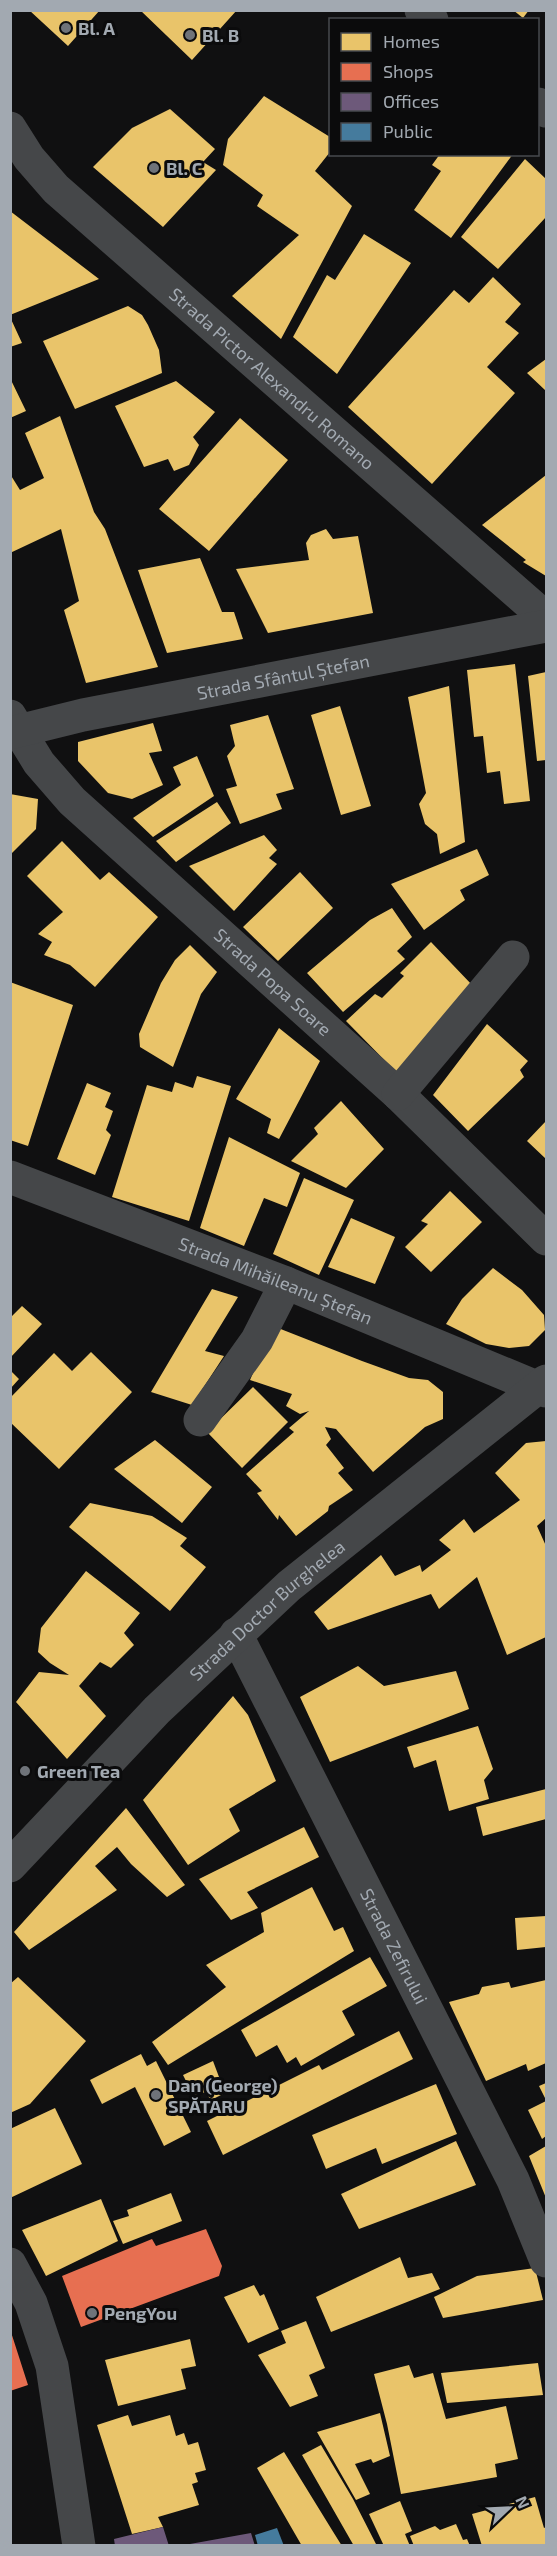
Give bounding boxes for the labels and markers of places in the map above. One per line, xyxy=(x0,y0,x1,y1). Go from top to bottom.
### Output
place label: Bl. A xyxy=(78,17,115,39)
marker: Bl. A xyxy=(59,21,73,35)
place label: Bl. B xyxy=(202,24,239,46)
marker: Bl. B xyxy=(183,28,197,42)
place label: Bl. C xyxy=(166,157,203,179)
marker: Bl. C xyxy=(147,161,161,175)
place label: Green Tea xyxy=(37,1760,120,1782)
marker: Green Tea xyxy=(18,1764,32,1778)
place label: Dan (George) SPĂTARU xyxy=(168,2074,278,2117)
marker: Dan (George) SPĂTARU xyxy=(149,2088,163,2102)
place label: PengYou xyxy=(104,2302,177,2324)
marker: PengYou xyxy=(85,2306,99,2320)

